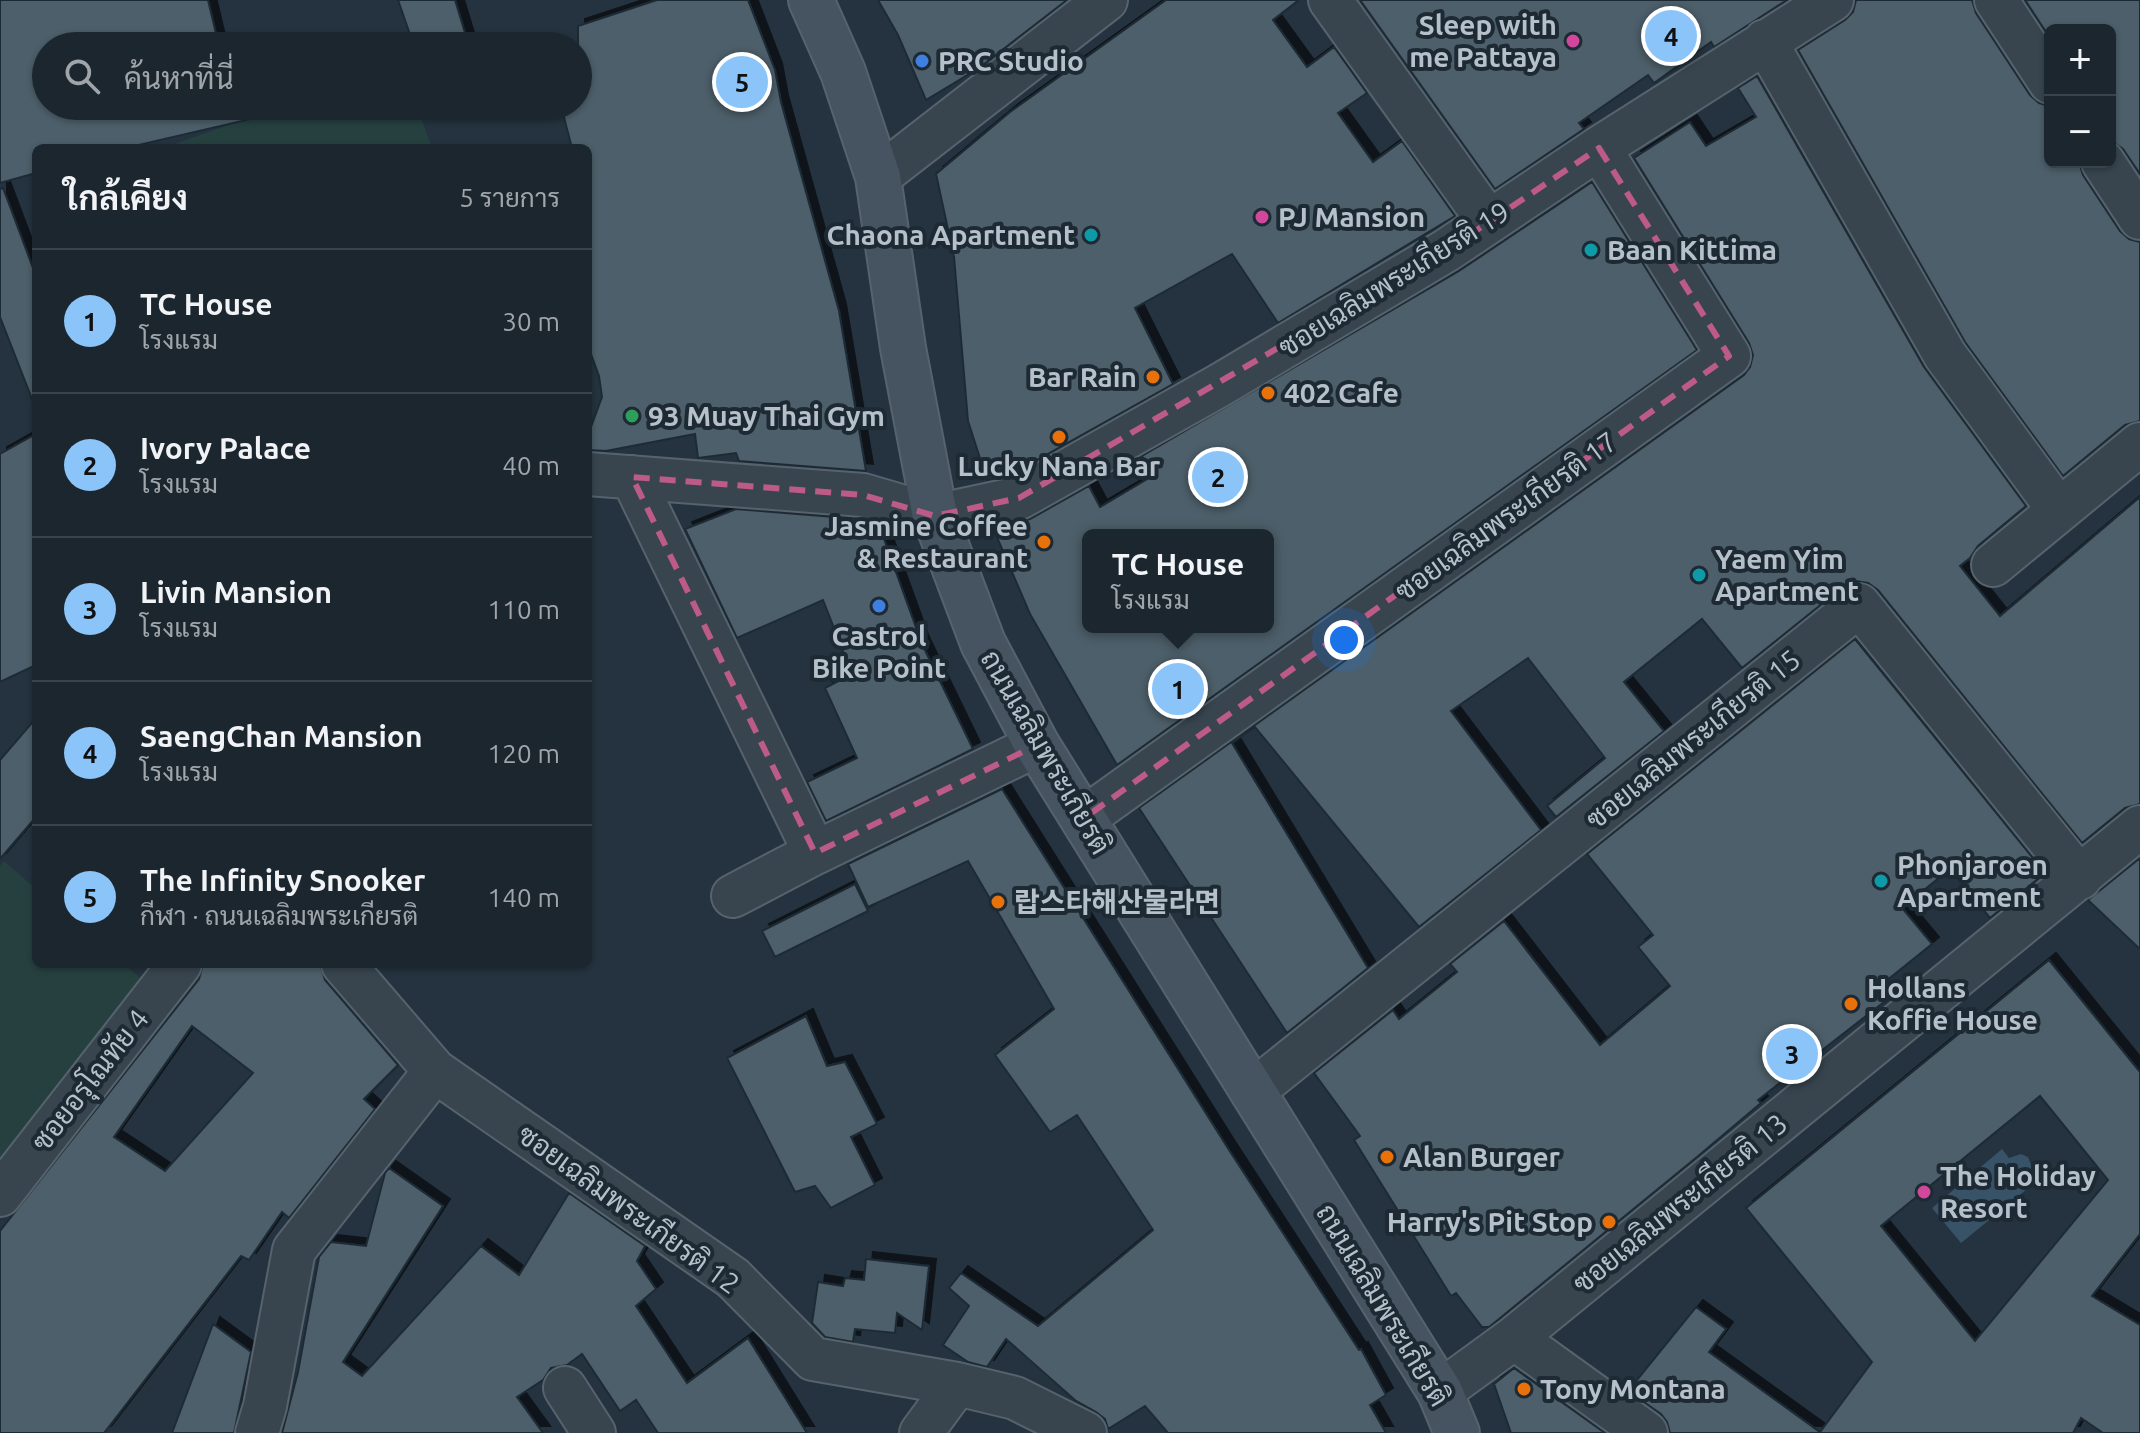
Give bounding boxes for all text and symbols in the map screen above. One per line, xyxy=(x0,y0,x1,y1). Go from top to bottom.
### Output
pin: 4 xyxy=(1645,6,1697,66)
place label: Sleep with me Pattaya xyxy=(1409,9,1557,72)
map controls xyxy=(2044,24,2116,168)
button: + xyxy=(2044,24,2116,96)
search box xyxy=(32,32,592,120)
marker: Sleep with me Pattaya xyxy=(1564,32,1582,50)
place label: PRC Studio xyxy=(938,45,1084,76)
pin: 5 xyxy=(716,52,768,112)
marker: PRC Studio xyxy=(913,52,931,70)
icon: search xyxy=(60,54,104,98)
text: ค้นหาที่นี่ xyxy=(124,61,234,95)
button: − xyxy=(2044,96,2116,168)
text: ใกล้เคียง xyxy=(64,178,188,216)
text: 5 รายการ xyxy=(459,183,560,212)
street label: ซอยเฉลิมพระเกียรติ 19 xyxy=(1272,193,1515,362)
place label: PJ Mansion xyxy=(1278,201,1425,232)
marker: PJ Mansion xyxy=(1253,208,1271,226)
place label: Chaona Apartment xyxy=(826,219,1075,250)
marker: Chaona Apartment xyxy=(1082,226,1100,244)
place label: Baan Kittima xyxy=(1607,234,1777,265)
marker: Baan Kittima xyxy=(1582,241,1600,259)
text: TC House xyxy=(140,287,272,321)
text: 1 xyxy=(83,307,97,336)
text: 30 m xyxy=(502,307,560,336)
text: โรงแรม xyxy=(140,325,218,354)
place label: Bar Rain xyxy=(1028,361,1137,392)
marker: Bar Rain xyxy=(1144,368,1162,386)
place label: 402 Cafe xyxy=(1284,377,1399,408)
marker: 402 Cafe xyxy=(1259,384,1277,402)
place label: 93 Muay Thai Gym xyxy=(648,400,885,431)
marker: 93 Muay Thai Gym xyxy=(623,407,641,425)
street label: ซอยเฉลิมพระเกียรติ 17 xyxy=(1388,423,1622,606)
marker: Lucky Nana Bar xyxy=(1050,428,1068,446)
text: Ivory Palace xyxy=(140,431,311,465)
pin: 2 xyxy=(1192,447,1244,507)
place label: Lucky Nana Bar xyxy=(958,450,1161,481)
text: 2 xyxy=(83,451,97,480)
text: 40 m xyxy=(502,451,560,480)
text: โรงแรม xyxy=(140,469,218,498)
place label: Jasmine Coffee & Restaurant xyxy=(824,510,1028,573)
popup xyxy=(1082,529,1274,633)
marker: Jasmine Coffee & Restaurant xyxy=(1035,533,1053,551)
place label: Yaem Yim Apartment xyxy=(1715,543,1859,606)
text: TC House xyxy=(1112,547,1244,581)
marker: Yaem Yim Apartment xyxy=(1690,566,1708,584)
text: Livin Mansion xyxy=(140,575,332,609)
text: โรงแรม xyxy=(1112,585,1190,614)
text: 3 xyxy=(83,595,97,624)
text: 110 m xyxy=(488,595,560,624)
marker: Castrol Bike Point xyxy=(870,597,888,615)
text: โรงแรม xyxy=(140,613,218,642)
place label: Castrol Bike Point xyxy=(812,620,946,683)
your location xyxy=(1324,620,1364,660)
street label: ซอยเฉลิมพระเกียรติ 15 xyxy=(1578,641,1806,834)
street label: ถนนเฉลิมพระเกียรติ xyxy=(975,643,1119,859)
pin: 1 xyxy=(1152,659,1204,719)
text: SaengChan Mansion xyxy=(140,719,422,753)
text: 4 xyxy=(83,739,97,768)
text: 120 m xyxy=(488,739,560,768)
text: โรงแรม xyxy=(140,757,218,786)
place label: Phonjaroen Apartment xyxy=(1897,849,2048,912)
text: The Infinity Snooker xyxy=(140,863,425,897)
marker: Phonjaroen Apartment xyxy=(1872,872,1890,890)
text: 5 xyxy=(83,883,97,912)
text: 140 m xyxy=(488,883,560,912)
place label: 랍스타해산물라면 xyxy=(1014,886,1220,917)
marker: 랍스타해산물라면 xyxy=(989,893,1007,911)
text: กีฬา · ถนนเฉลิมพระเกียรติ xyxy=(140,901,418,930)
place label: Hollans Koffie House xyxy=(1867,972,2038,1035)
marker: Hollans Koffie House xyxy=(1842,995,1860,1013)
street label: ซอยอรุโณทัย 4 xyxy=(23,1001,158,1159)
pin: 3 xyxy=(1766,1024,1818,1084)
street label: ซอยเฉลิมพระเกียรติ 13 xyxy=(1565,1105,1793,1298)
street label: ซอยเฉลิมพระเกียรติ 12 xyxy=(513,1116,747,1299)
place label: Alan Burger xyxy=(1403,1141,1561,1172)
marker: Alan Burger xyxy=(1378,1148,1396,1166)
place label: The Holiday Resort xyxy=(1940,1160,2096,1223)
marker: The Holiday Resort xyxy=(1915,1183,1933,1201)
street label: ถนนเฉลิมพระเกียรติ xyxy=(1311,1197,1458,1411)
place label: Harry's Pit Stop xyxy=(1387,1206,1593,1237)
marker: Harry's Pit Stop xyxy=(1600,1213,1618,1231)
place label: Tony Montana xyxy=(1540,1373,1726,1404)
marker: Tony Montana xyxy=(1515,1380,1533,1398)

